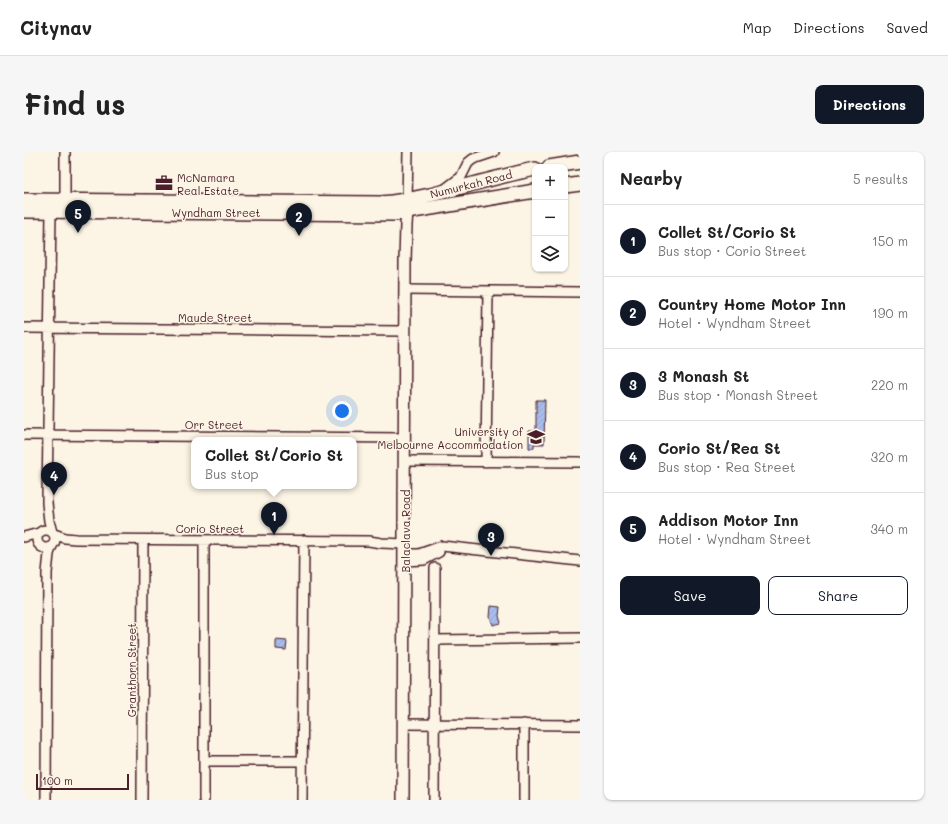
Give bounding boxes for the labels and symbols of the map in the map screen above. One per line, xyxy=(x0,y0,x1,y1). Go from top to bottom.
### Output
street label: Numurkah Road xyxy=(428,167,514,201)
place label: McNamara Real Estate xyxy=(177,170,239,198)
office icon: McNamara Real Estate xyxy=(154,173,174,193)
pin: 5 xyxy=(65,200,91,233)
pin: 2 xyxy=(286,203,312,236)
street label: Wyndham Street xyxy=(172,205,261,220)
street label: Maude Street xyxy=(178,310,252,325)
your location xyxy=(332,401,352,421)
street label: Orr Street xyxy=(185,417,243,432)
place label: University of Melbourne Accommodation xyxy=(377,424,524,452)
school or university icon: University of Melbourne Accommodation xyxy=(526,427,546,447)
pin: 4 xyxy=(41,462,67,495)
street label: Balaclava Road xyxy=(398,489,413,572)
pin: 1 xyxy=(261,502,287,535)
street label: Corio Street xyxy=(176,521,244,536)
pin: 3 xyxy=(478,523,504,556)
street label: Granthorn Street xyxy=(124,623,139,717)
scale bar xyxy=(36,772,129,791)

